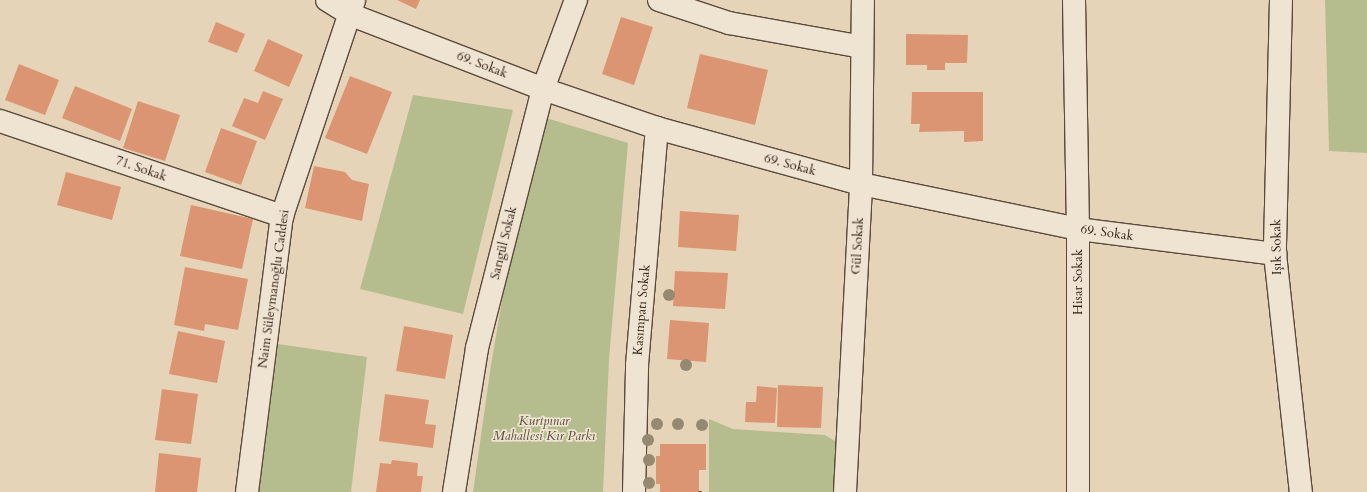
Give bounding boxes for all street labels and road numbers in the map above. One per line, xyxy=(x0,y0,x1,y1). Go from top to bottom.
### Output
street label: 69. Sokak xyxy=(454,48,510,82)
street label: 69. Sokak xyxy=(762,151,818,179)
street label: 71. Sokak xyxy=(113,153,169,185)
street label: Sarıgül Sokak xyxy=(487,205,521,281)
street label: Naim Süleymanoğlu Caddesi xyxy=(255,209,293,369)
street label: Gül Sokak xyxy=(849,217,867,275)
street label: Işık Sokak xyxy=(1269,219,1285,275)
street label: 69. Sokak xyxy=(1080,222,1134,244)
street label: Hisar Sokak xyxy=(1070,249,1086,315)
street label: Kasımpatı Sokak xyxy=(630,264,654,356)

